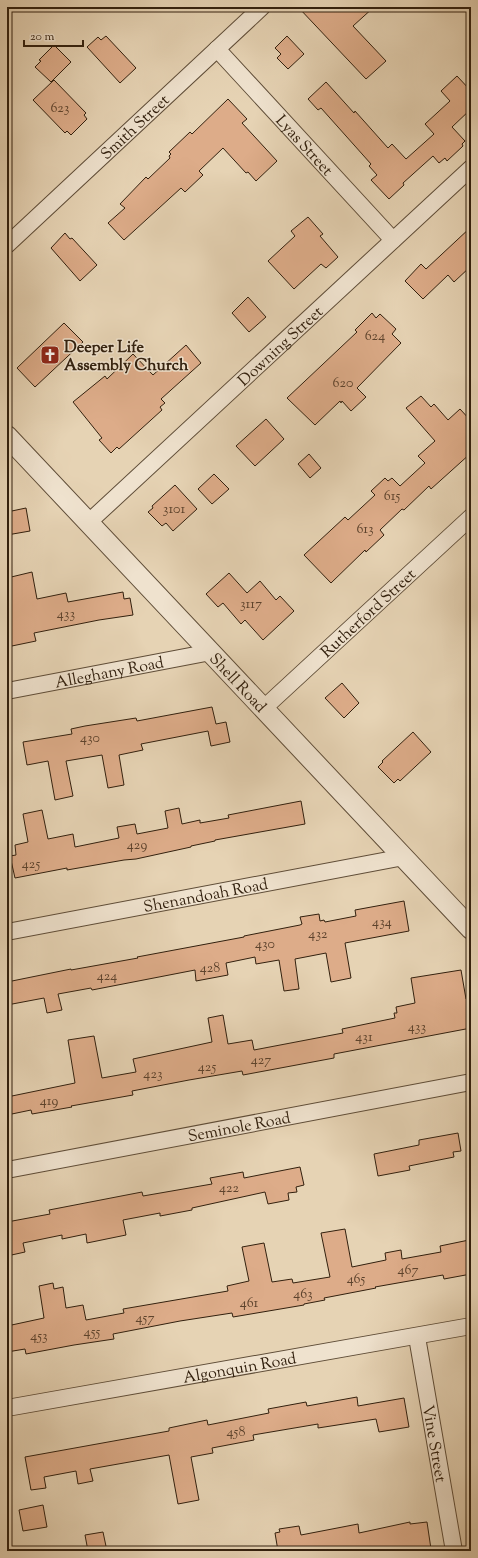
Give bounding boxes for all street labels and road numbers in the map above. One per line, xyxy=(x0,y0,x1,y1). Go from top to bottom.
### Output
street label: Smith Street xyxy=(96,90,176,166)
street label: Lyas Street xyxy=(269,111,338,182)
street label: Downing Street xyxy=(234,301,330,393)
street label: Rutherford Street xyxy=(317,564,422,664)
street label: Shell Road xyxy=(203,649,271,719)
street label: Alleghany Road xyxy=(53,652,166,696)
street label: Shenandoah Road xyxy=(142,874,270,920)
street label: Seminole Road xyxy=(186,1107,293,1149)
street label: Algonquin Road xyxy=(181,1348,298,1391)
street label: Vine Street xyxy=(415,1403,451,1485)

